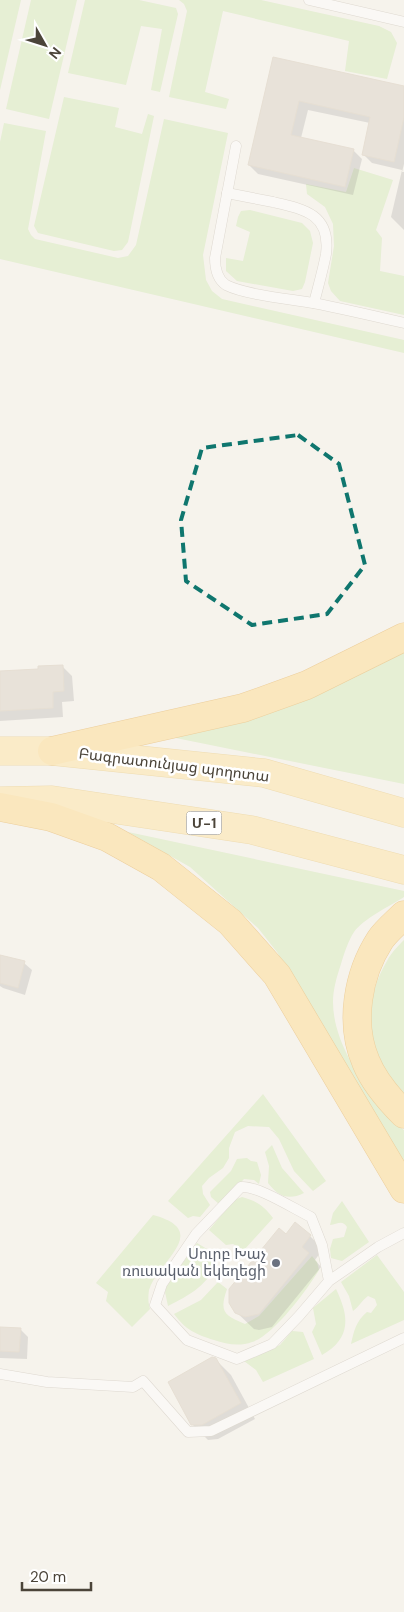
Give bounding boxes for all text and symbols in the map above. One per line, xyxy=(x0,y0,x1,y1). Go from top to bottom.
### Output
north arrow xyxy=(20,20,70,70)
text: N xyxy=(45,44,65,63)
street label: Բագրատունյաց պողոտա xyxy=(78,743,270,787)
road number: Մ-1 xyxy=(186,811,222,834)
place label: Սուրբ Խաչ ռուսական եկեղեցի xyxy=(122,1244,266,1281)
marker: Սուրբ Խաչ ռուսական եկեղեցի xyxy=(270,1257,282,1269)
scale bar xyxy=(22,1560,91,1592)
text: 20 m xyxy=(30,1567,66,1587)

